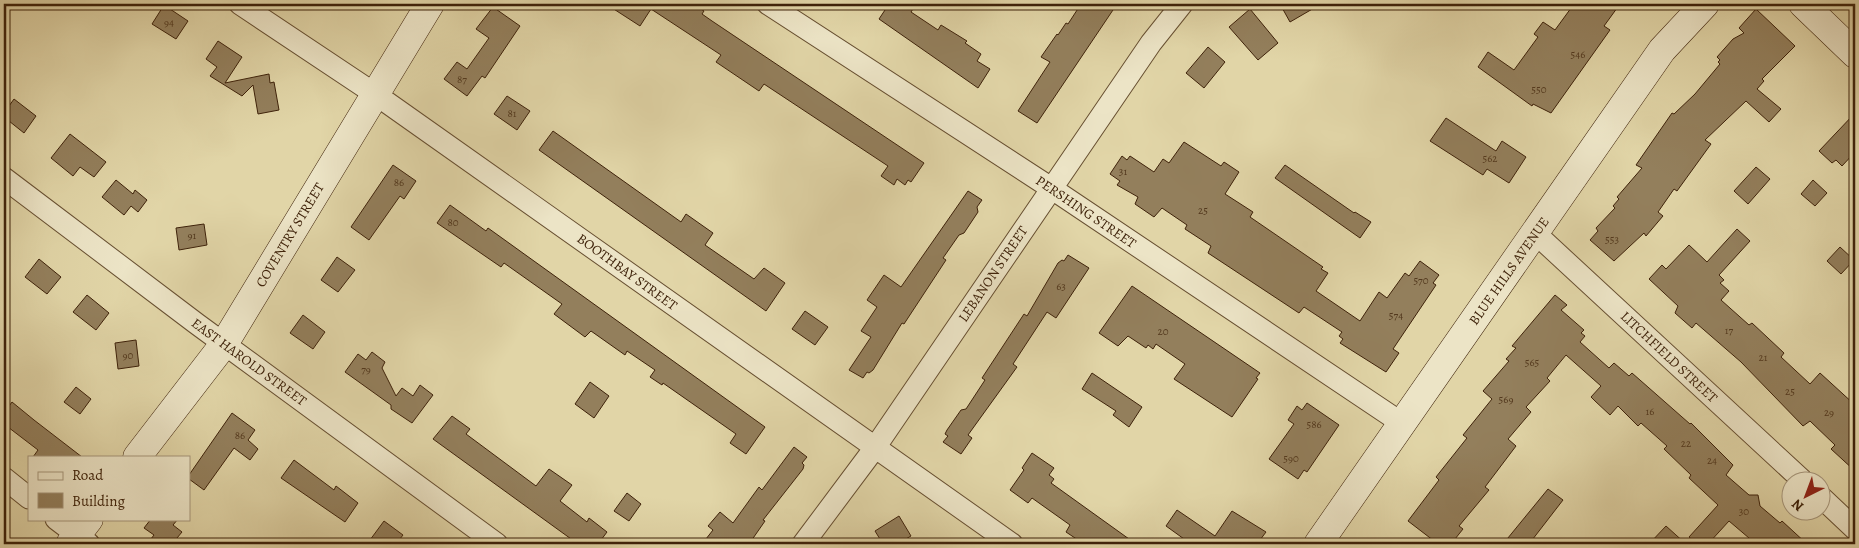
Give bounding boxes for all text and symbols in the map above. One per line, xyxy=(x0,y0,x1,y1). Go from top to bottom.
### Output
house number: 94 xyxy=(164,15,174,30)
house number: 546 xyxy=(1571,47,1585,62)
house number: 87 xyxy=(457,72,467,87)
house number: 550 xyxy=(1531,82,1547,97)
house number: 81 xyxy=(507,106,517,121)
house number: 562 xyxy=(1482,151,1498,166)
house number: 31 xyxy=(1119,164,1127,179)
street label: PERSHING STREET xyxy=(1032,171,1140,253)
house number: 86 xyxy=(394,175,404,190)
street label: COVENTRY STREET xyxy=(251,179,329,291)
house number: 25 xyxy=(1198,203,1208,218)
street label: BLUE HILLS AVENUE xyxy=(1465,213,1553,329)
house number: 80 xyxy=(447,215,459,230)
street label: LEBANON STREET xyxy=(954,222,1032,326)
house number: 91 xyxy=(188,228,197,243)
street label: BOOTHBAY STREET xyxy=(573,229,681,315)
house number: 553 xyxy=(1605,232,1619,247)
house number: 570 xyxy=(1413,273,1429,288)
house number: 63 xyxy=(1056,279,1066,294)
street label: LITCHFIELD STREET xyxy=(1616,307,1722,407)
house number: 574 xyxy=(1389,308,1403,323)
street label: EAST HAROLD STREET xyxy=(187,314,311,411)
house number: 17 xyxy=(1725,323,1734,338)
house number: 20 xyxy=(1157,324,1169,339)
house number: 90 xyxy=(123,348,134,363)
house number: 21 xyxy=(1759,350,1768,365)
house number: 565 xyxy=(1525,355,1540,370)
house number: 79 xyxy=(361,362,371,377)
house number: 25 xyxy=(1785,384,1795,399)
house number: 569 xyxy=(1499,392,1513,407)
house number: 16 xyxy=(1646,404,1654,419)
house number: 29 xyxy=(1824,405,1834,420)
house number: 586 xyxy=(1306,417,1322,432)
house number: 86 xyxy=(235,428,245,443)
house number: 22 xyxy=(1681,436,1691,451)
house number: 590 xyxy=(1283,451,1299,466)
house number: 24 xyxy=(1707,453,1717,468)
legend xyxy=(28,456,190,520)
text: Road xyxy=(72,465,104,485)
north arrow xyxy=(1782,470,1832,520)
text: Building xyxy=(72,491,125,511)
text: N xyxy=(1787,495,1808,516)
house number: 30 xyxy=(1739,504,1749,519)

